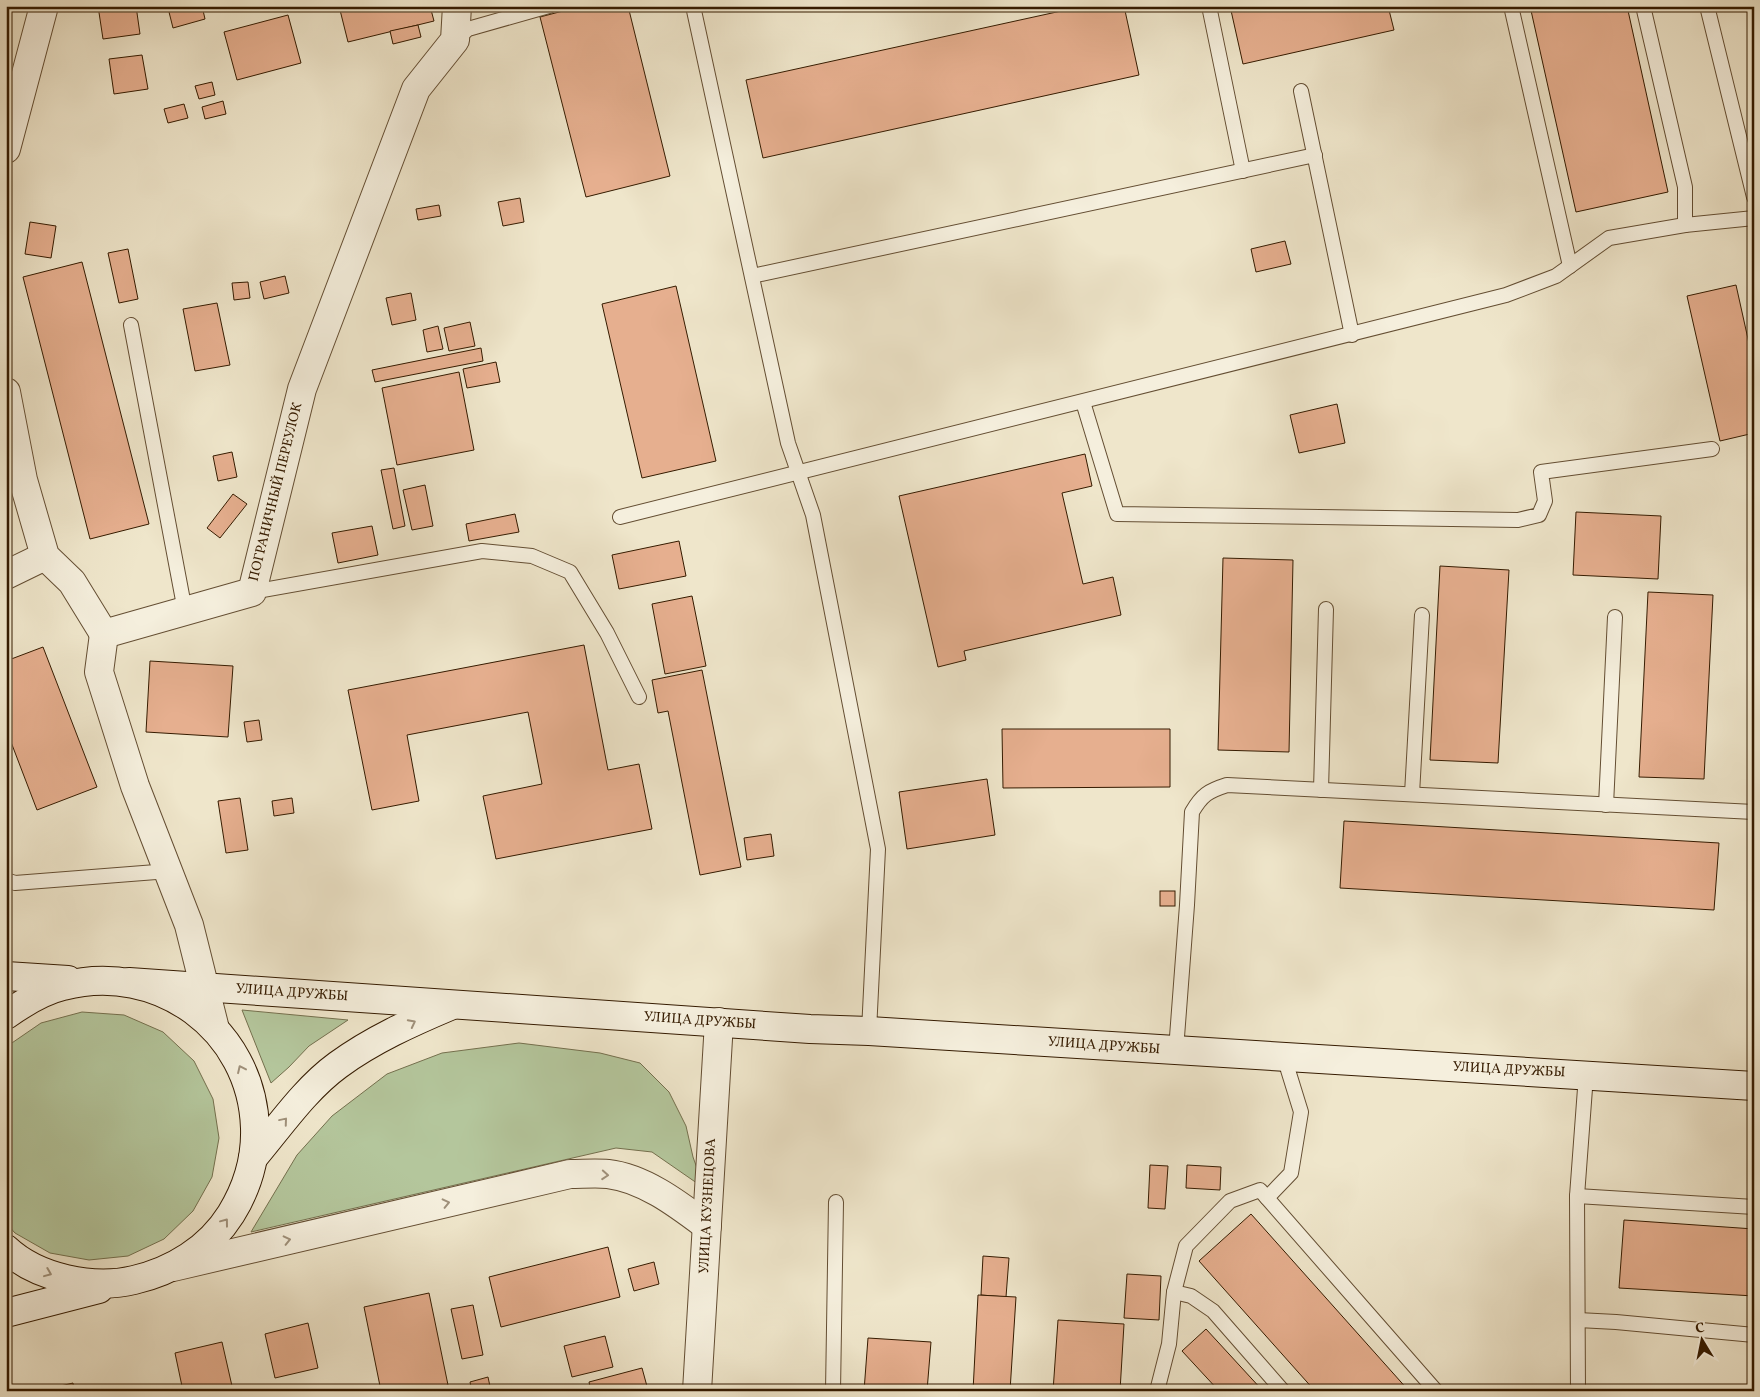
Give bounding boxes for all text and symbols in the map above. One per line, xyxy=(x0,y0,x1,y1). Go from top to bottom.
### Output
street label: ПОГРАНИЧНЫЙ ПЕРЕУЛОК xyxy=(244,400,308,583)
street label: УЛИЦА ДРУЖБЫ xyxy=(235,980,349,1006)
street label: УЛИЦА ДРУЖБЫ xyxy=(643,1008,757,1034)
one-way arrow xyxy=(407,1019,416,1029)
street label: УЛИЦА ДРУЖБЫ xyxy=(1047,1033,1161,1059)
street label: УЛИЦА ДРУЖБЫ xyxy=(1452,1058,1566,1082)
one-way arrow xyxy=(237,1065,247,1074)
one-way arrow xyxy=(279,1117,288,1126)
street label: УЛИЦА КУЗНЕЦОВА xyxy=(695,1138,721,1274)
one-way arrow xyxy=(601,1169,609,1180)
one-way arrow xyxy=(441,1198,450,1209)
one-way arrow xyxy=(219,1219,227,1228)
one-way arrow xyxy=(283,1235,292,1246)
one-way arrow xyxy=(43,1267,52,1278)
north arrow xyxy=(1678,1314,1728,1364)
text: С xyxy=(1694,1319,1706,1339)

